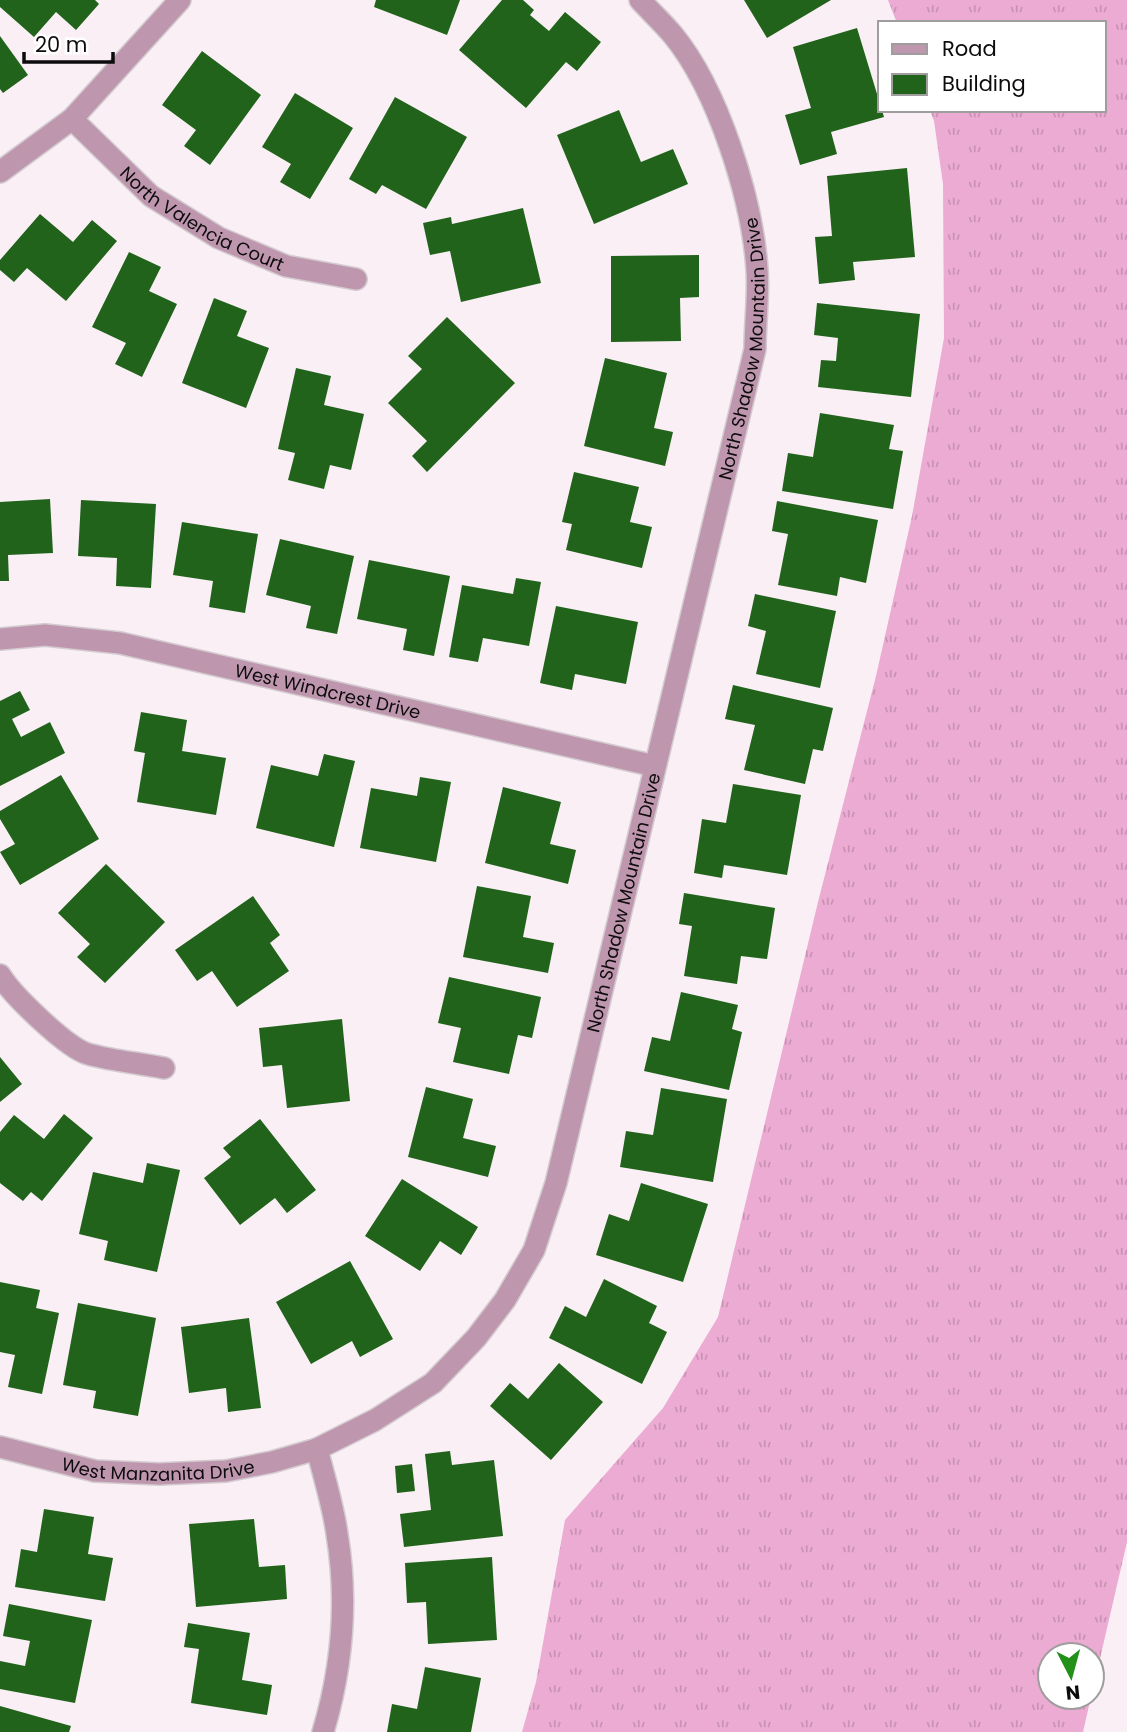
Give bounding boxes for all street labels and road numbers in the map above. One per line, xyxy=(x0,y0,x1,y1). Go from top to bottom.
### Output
street label: North Valencia Court xyxy=(115,160,288,276)
street label: North Shadow Mountain Drive xyxy=(712,215,770,482)
street label: West Windcrest Drive xyxy=(233,657,423,724)
street label: North Shadow Mountain Drive xyxy=(580,770,666,1035)
street label: West Manzanita Drive xyxy=(59,1451,257,1487)

